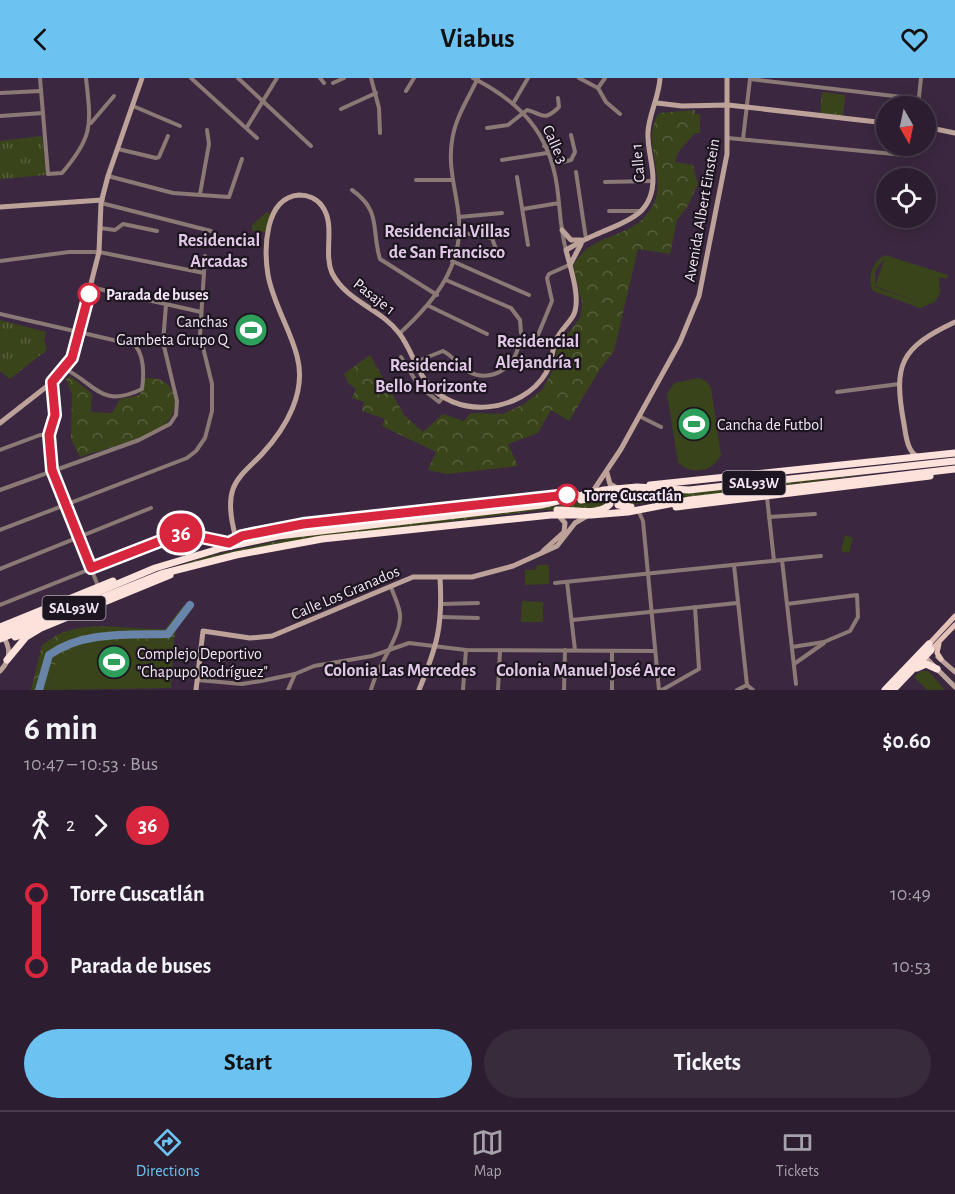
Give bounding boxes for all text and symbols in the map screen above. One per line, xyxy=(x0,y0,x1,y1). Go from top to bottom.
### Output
icon: back xyxy=(24,23,57,56)
icon: heart xyxy=(898,23,931,56)
text: Viabus xyxy=(440,25,515,52)
north arrow xyxy=(876,96,936,156)
map controls xyxy=(876,96,936,228)
street label: Calle 3 xyxy=(540,123,571,166)
street label: Avenida Albert Einstein xyxy=(682,137,722,283)
street label: Calle 1 xyxy=(628,143,648,183)
button: locate xyxy=(876,168,936,228)
district label: Residencial Villas de San Francisco xyxy=(384,223,510,262)
district label: Residencial Arcadas xyxy=(178,232,260,271)
street label: Pasaje 1 xyxy=(350,276,398,319)
marker: Parada de buses xyxy=(78,283,100,305)
place label: Parada de buses xyxy=(106,287,209,303)
sports icon: Canchas Gambeta Grupo Q xyxy=(233,312,269,348)
place label: Canchas Gambeta Grupo Q xyxy=(116,314,230,349)
district label: Residencial Alejandría 1 xyxy=(495,333,581,372)
district label: Residencial Bello Horizonte xyxy=(375,357,487,396)
sports icon: Cancha de Futbol xyxy=(676,406,712,442)
place label: Cancha de Futbol xyxy=(717,417,823,433)
road number: SAL93W xyxy=(722,471,786,495)
marker: Torre Cuscatlán xyxy=(556,484,578,506)
place label: Torre Cuscatlán xyxy=(584,488,682,504)
line badge: 36 xyxy=(154,514,208,552)
text: 36 xyxy=(171,523,191,544)
street label: Calle Los Granados xyxy=(289,563,402,623)
road number: SAL93W xyxy=(42,596,106,620)
sports icon: Complejo Deportivo "Chapupo Rodríguez" xyxy=(96,644,132,680)
place label: Complejo Deportivo "Chapupo Rodríguez" xyxy=(137,646,268,680)
district label: Colonia Las Mercedes xyxy=(324,662,476,680)
district label: Colonia Manuel José Arce xyxy=(496,662,676,680)
text: 6 min xyxy=(24,713,98,746)
text: $0.60 xyxy=(883,730,931,752)
text: 10:47 – 10:53 · Bus xyxy=(24,754,158,774)
icon: walk xyxy=(24,809,57,842)
icon: forward xyxy=(84,809,117,842)
text: 2 xyxy=(66,815,75,835)
text: 36 xyxy=(138,815,157,836)
text: Torre Cuscatlán xyxy=(70,883,205,905)
text: 10:49 xyxy=(890,884,931,904)
text: Parada de buses xyxy=(70,955,211,977)
text: 10:53 xyxy=(892,956,931,976)
button: Start xyxy=(24,1029,472,1098)
button: Tickets xyxy=(484,1029,931,1098)
tab: Directions xyxy=(136,1126,200,1181)
tab: Map xyxy=(471,1126,504,1181)
tab: Tickets xyxy=(776,1126,819,1181)

